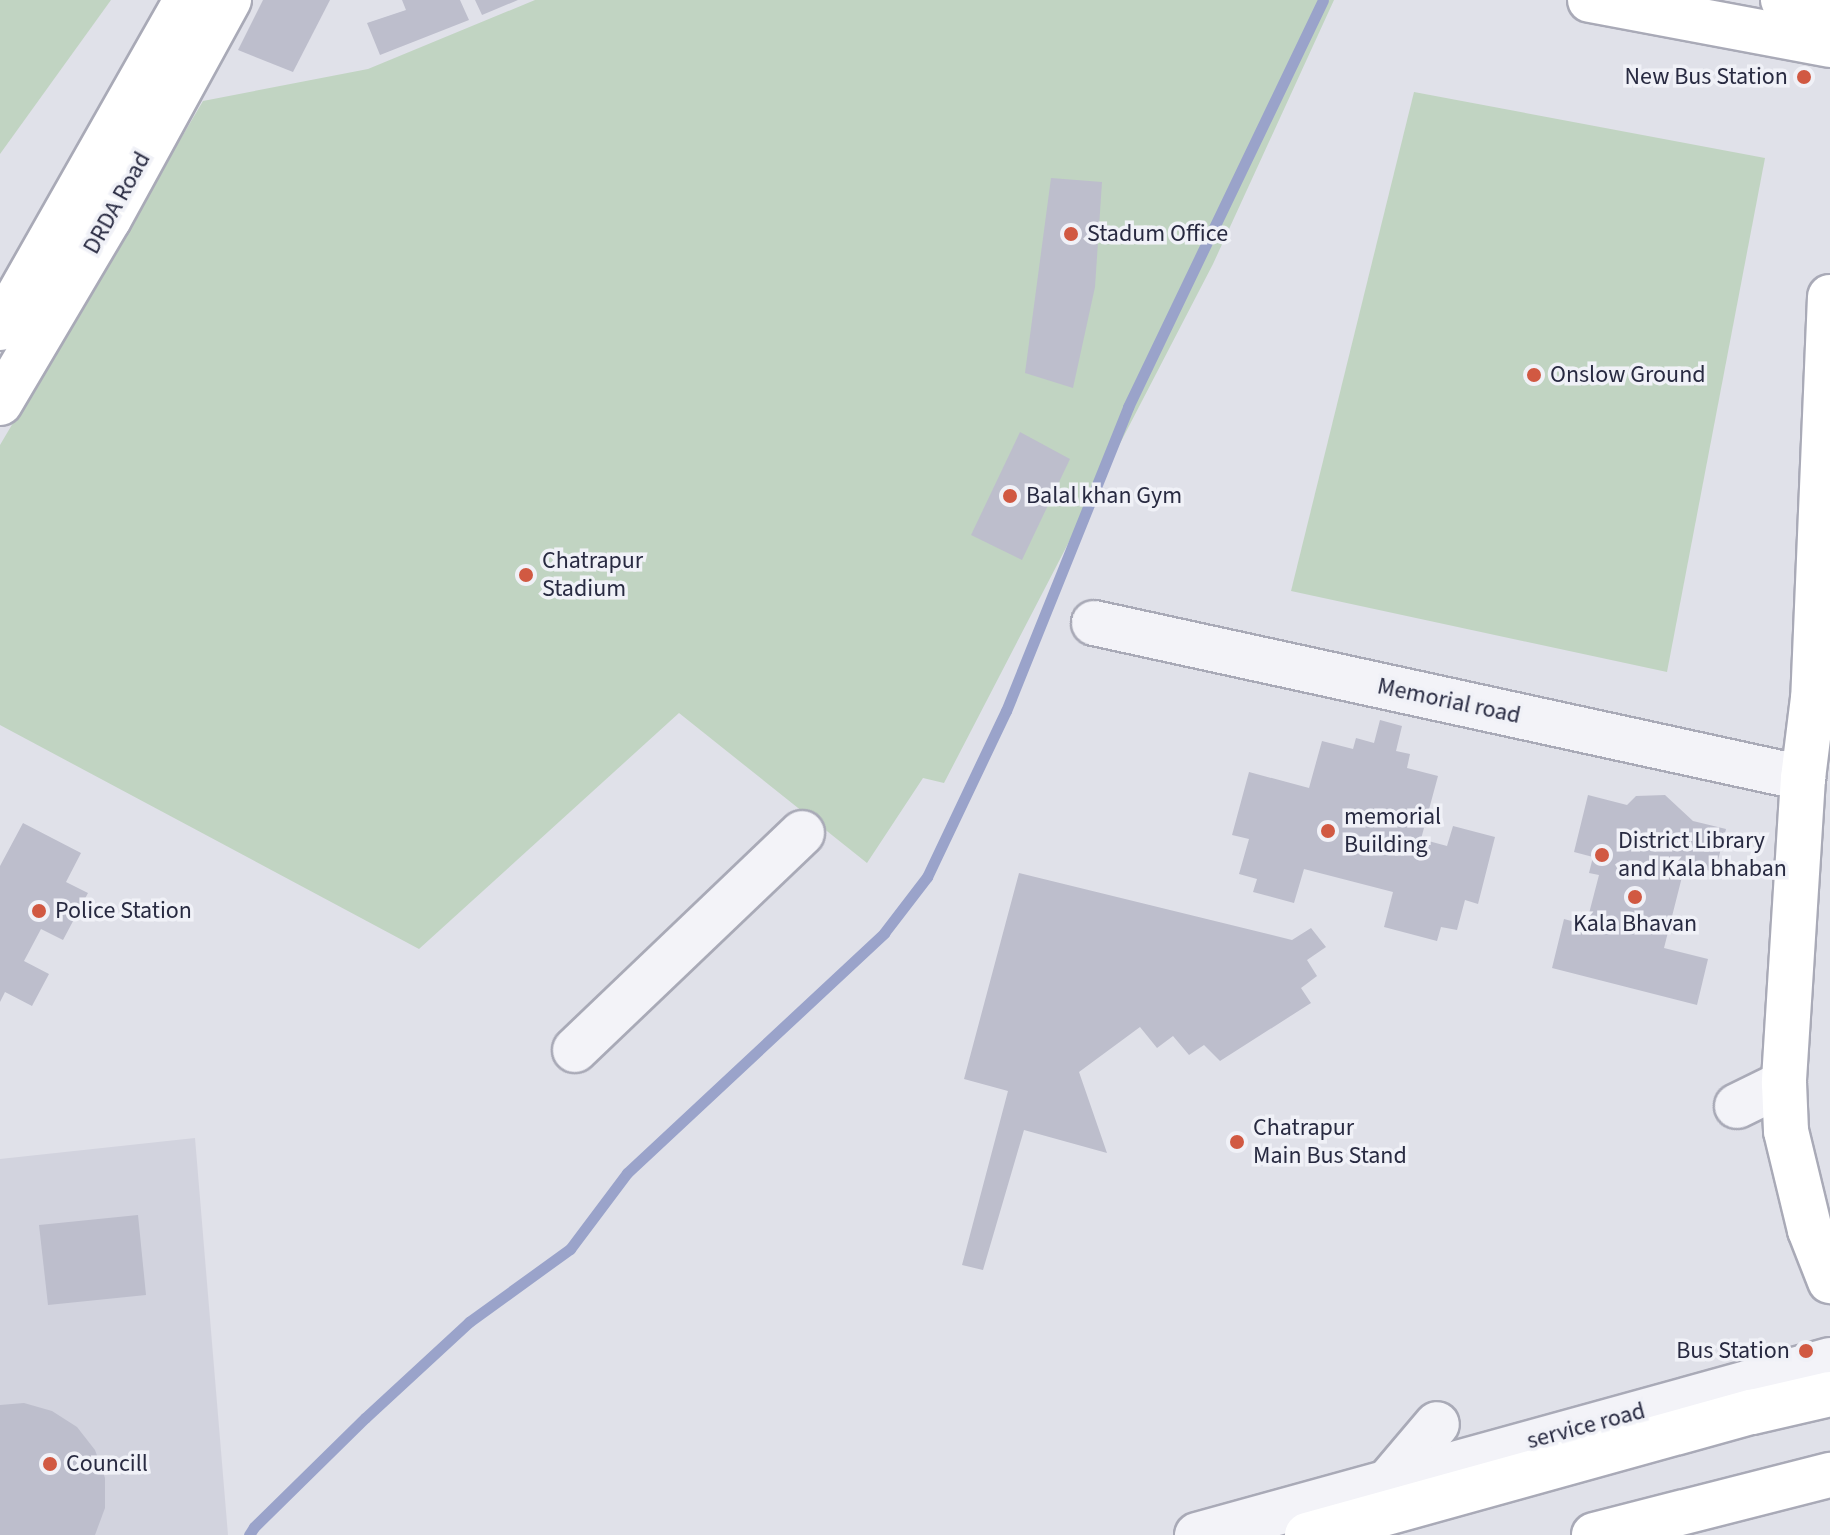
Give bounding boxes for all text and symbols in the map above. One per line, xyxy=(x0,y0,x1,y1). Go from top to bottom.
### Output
place label: New Bus Station xyxy=(1625,63,1788,91)
marker: New Bus Station xyxy=(1795,68,1813,86)
street label: DRDA Road xyxy=(77,147,157,259)
place label: Stadum Office xyxy=(1087,220,1228,248)
marker: Stadum Office xyxy=(1062,225,1080,243)
place label: Onslow Ground xyxy=(1550,361,1706,389)
marker: Onslow Ground xyxy=(1525,366,1543,384)
place label: Balal khan Gym xyxy=(1026,482,1182,510)
marker: Balal khan Gym xyxy=(1001,487,1019,505)
place label: Chatrapur Stadium xyxy=(542,547,643,603)
marker: Chatrapur Stadium xyxy=(517,566,535,584)
street label: Memorial road xyxy=(1375,672,1523,730)
place label: memorial Building xyxy=(1344,803,1441,859)
marker: memorial Building xyxy=(1319,822,1337,840)
place label: District Library and Kala bhaban xyxy=(1618,827,1787,883)
marker: District Library and Kala bhaban xyxy=(1593,846,1611,864)
marker: Kala Bhavan xyxy=(1626,888,1644,906)
place label: Police Station xyxy=(55,897,192,925)
marker: Police Station xyxy=(30,902,48,920)
place label: Kala Bhavan xyxy=(1573,910,1697,938)
place label: Chatrapur Main Bus Stand xyxy=(1253,1114,1407,1170)
marker: Chatrapur Main Bus Stand xyxy=(1228,1133,1246,1151)
place label: Bus Station xyxy=(1676,1337,1790,1365)
marker: Bus Station xyxy=(1797,1342,1815,1360)
street label: service road xyxy=(1524,1396,1648,1456)
place label: Councill xyxy=(66,1450,148,1478)
marker: Councill xyxy=(41,1455,59,1473)

